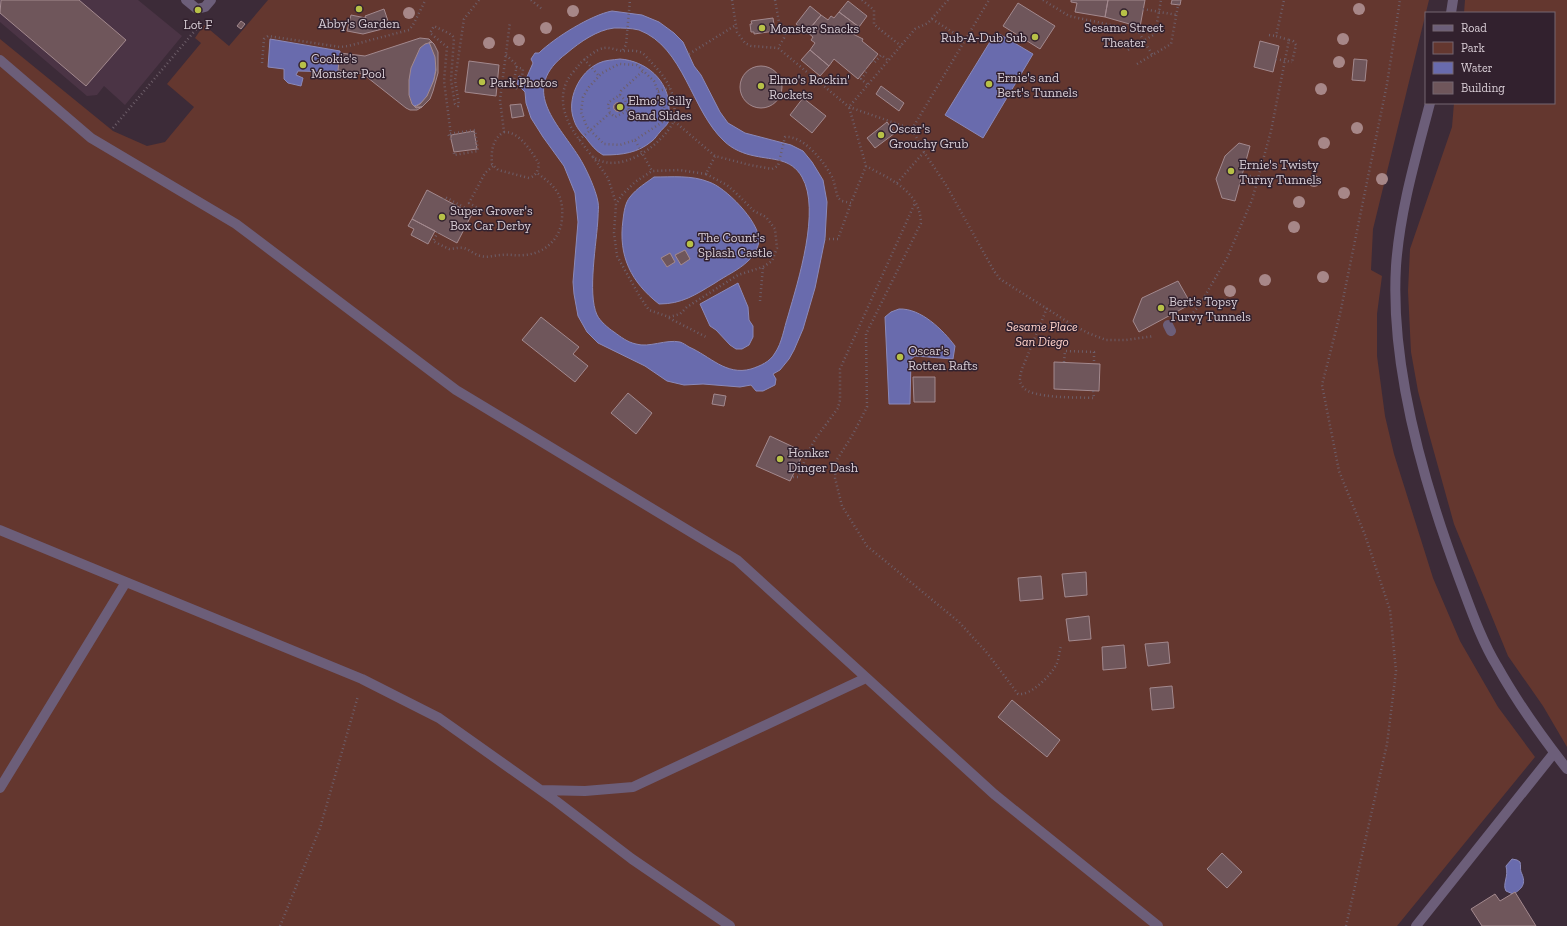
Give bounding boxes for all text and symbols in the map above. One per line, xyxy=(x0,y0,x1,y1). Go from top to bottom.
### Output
marker: Abby's Garden xyxy=(354,4,364,14)
marker: Lot F xyxy=(193,5,203,15)
marker: Sesame Street Theater xyxy=(1119,8,1129,18)
legend xyxy=(1425,12,1555,104)
place label: Abby's Garden xyxy=(318,16,400,31)
place label: Lot F xyxy=(184,17,212,32)
place label: Sesame Street Theater xyxy=(1084,20,1164,50)
place label: Monster Snacks xyxy=(770,21,860,36)
text: Road xyxy=(1461,21,1487,35)
marker: Monster Snacks xyxy=(757,23,767,33)
place label: Rub-A-Dub Sub xyxy=(941,30,1027,45)
marker: Rub-A-Dub Sub xyxy=(1030,32,1040,42)
text: Park xyxy=(1461,41,1486,55)
place label: Cookie's Monster Pool xyxy=(311,51,386,81)
marker: Cookie's Monster Pool xyxy=(298,60,308,70)
text: Water xyxy=(1461,61,1493,75)
place label: Ernie's and Bert's Tunnels xyxy=(997,70,1078,100)
place label: Elmo's Rockin' Rockets xyxy=(769,72,850,102)
place label: Park Photos xyxy=(490,75,558,90)
marker: Park Photos xyxy=(477,77,487,87)
marker: Ernie's and Bert's Tunnels xyxy=(984,79,994,89)
marker: Elmo's Rockin' Rockets xyxy=(756,81,766,91)
text: Building xyxy=(1461,81,1505,95)
place label: Elmo's Silly Sand Slides xyxy=(628,93,692,123)
marker: Elmo's Silly Sand Slides xyxy=(615,102,625,112)
place label: Oscar's Grouchy Grub xyxy=(889,121,968,151)
marker: Oscar's Grouchy Grub xyxy=(876,130,886,140)
place label: Ernie's Twisty Turny Tunnels xyxy=(1239,157,1322,187)
marker: Ernie's Twisty Turny Tunnels xyxy=(1226,166,1236,176)
place label: Super Grover's Box Car Derby xyxy=(450,203,533,233)
marker: Super Grover's Box Car Derby xyxy=(437,212,447,222)
place label: The Count's Splash Castle xyxy=(698,230,772,260)
marker: The Count's Splash Castle xyxy=(685,239,695,249)
place label: Bert's Topsy Turvy Tunnels xyxy=(1169,294,1251,324)
marker: Bert's Topsy Turvy Tunnels xyxy=(1156,303,1166,313)
park label: Sesame Place San Diego xyxy=(1006,319,1078,349)
place label: Oscar's Rotten Rafts xyxy=(908,343,978,373)
marker: Oscar's Rotten Rafts xyxy=(895,352,905,362)
place label: Honker Dinger Dash xyxy=(788,445,859,475)
marker: Honker Dinger Dash xyxy=(775,454,785,464)

